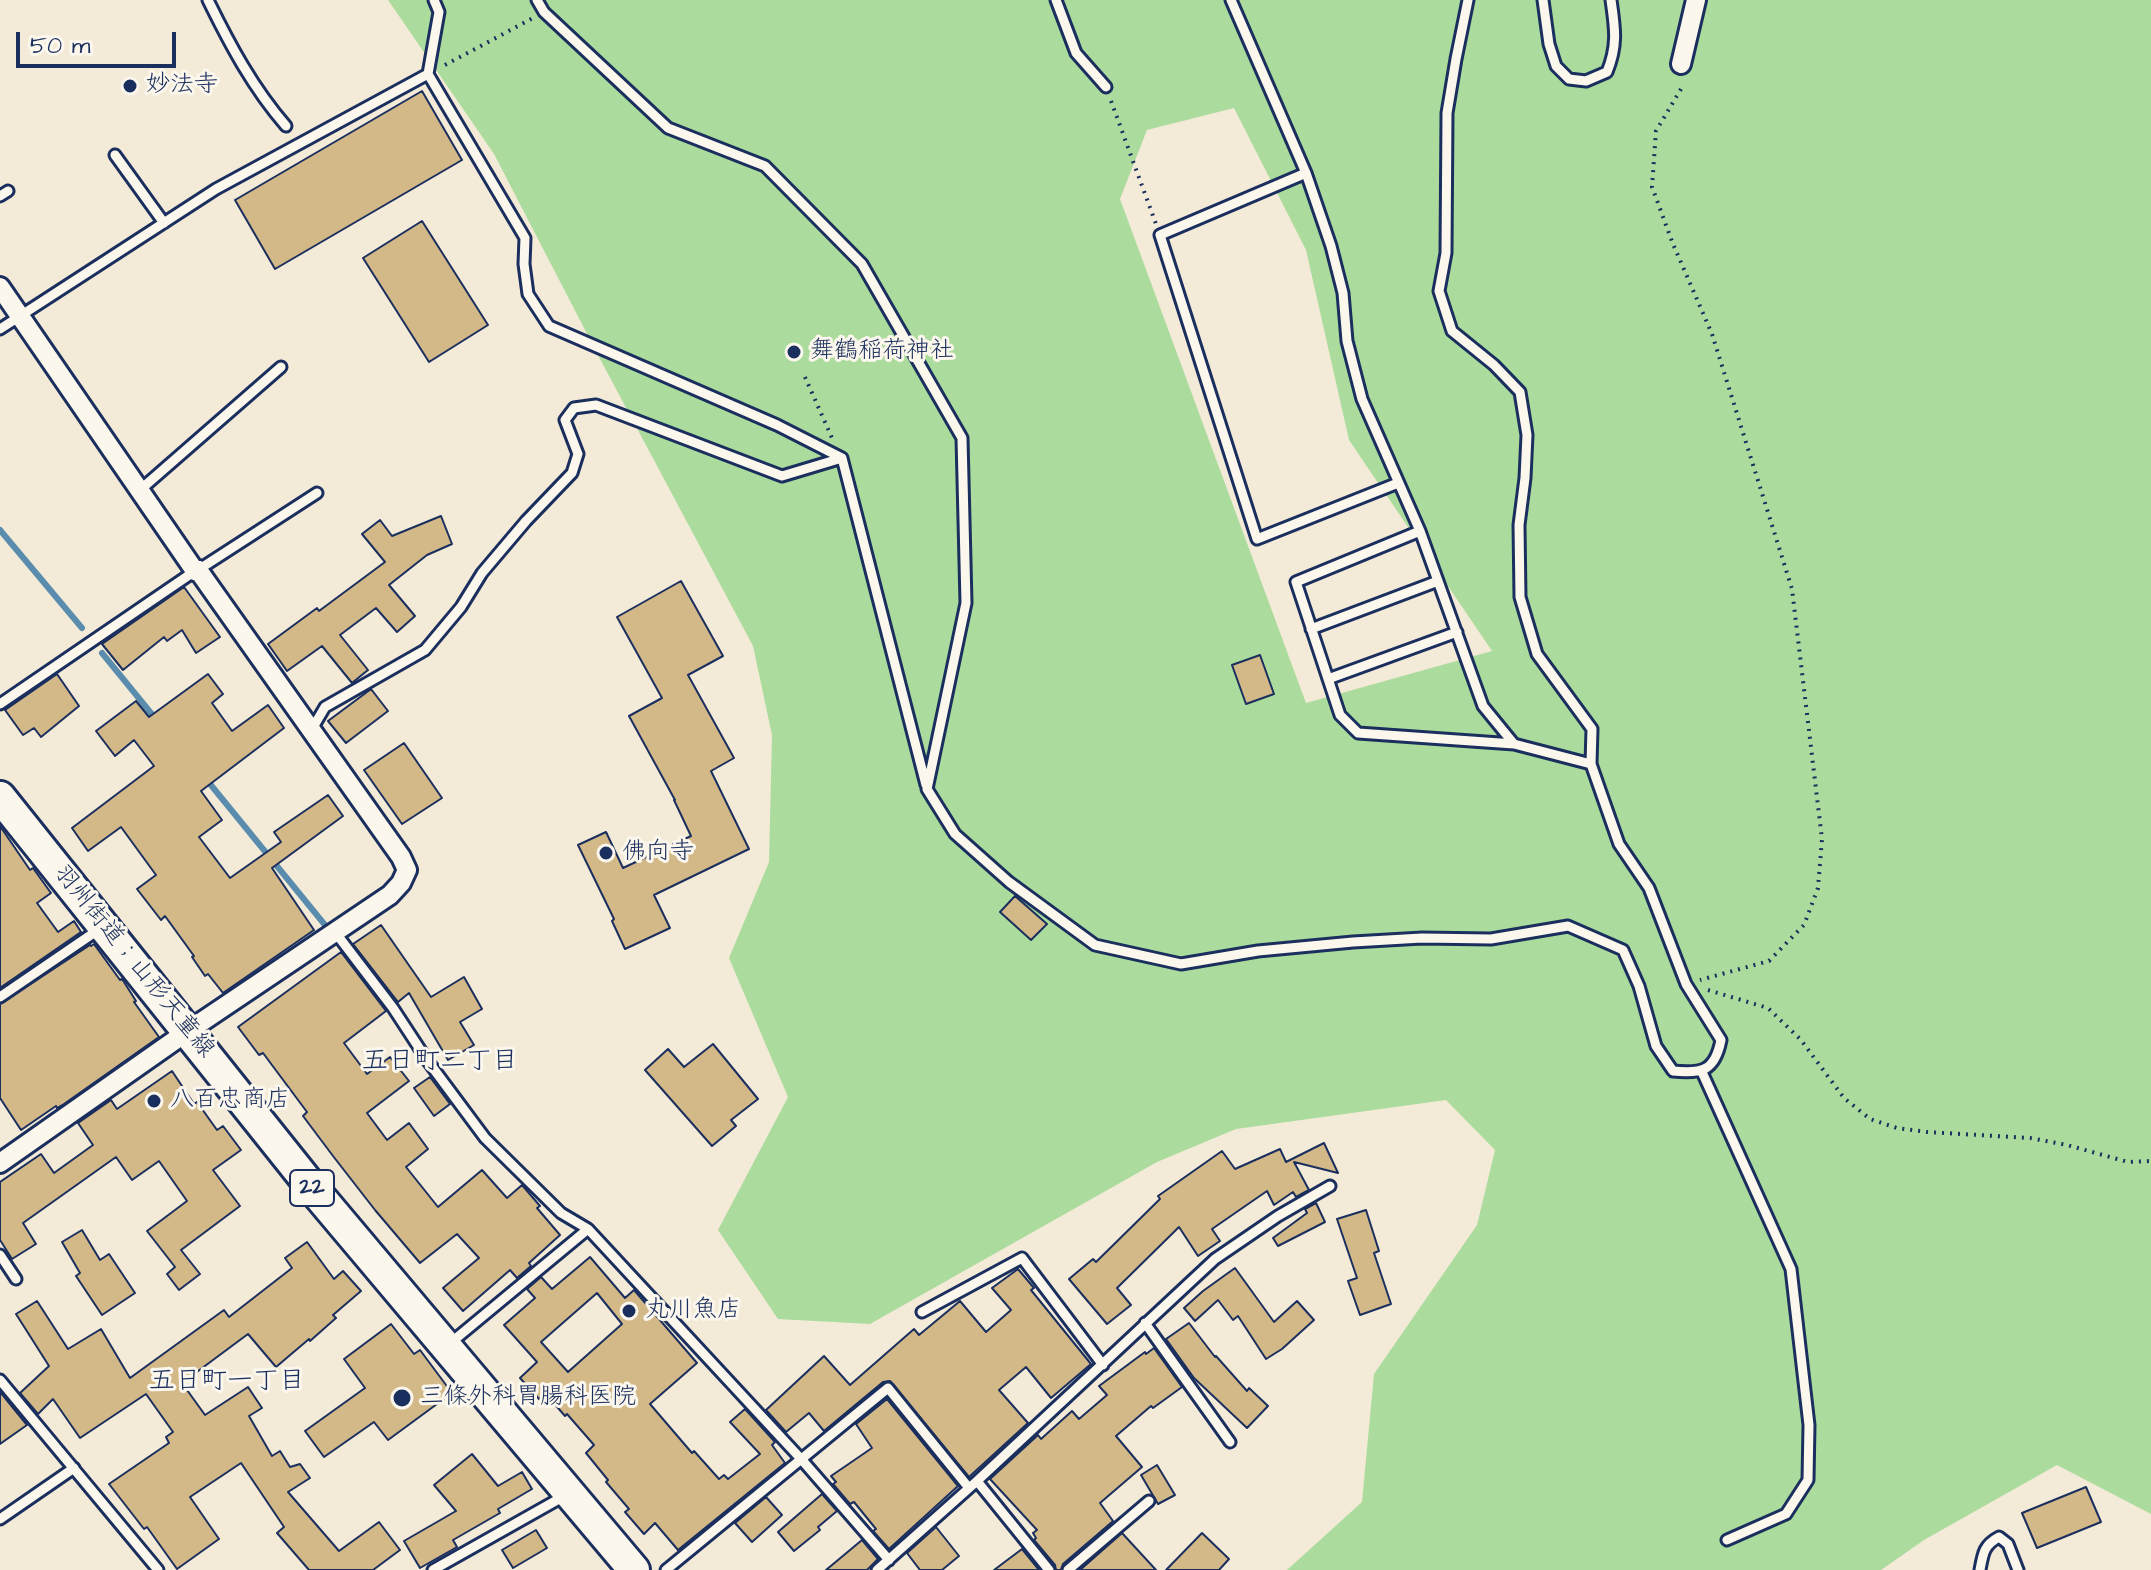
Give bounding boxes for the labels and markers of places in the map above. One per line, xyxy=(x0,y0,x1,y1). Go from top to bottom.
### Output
place label: 妙法寺 xyxy=(146,72,218,100)
marker: 妙法寺 xyxy=(121,77,139,95)
place label: 舞鶴稲荷神社 xyxy=(810,338,954,366)
marker: 舞鶴稲荷神社 xyxy=(785,343,803,361)
place label: 佛向寺 xyxy=(622,839,694,867)
marker: 佛向寺 xyxy=(597,844,615,862)
place label: 八百忠商店 xyxy=(170,1087,290,1115)
marker: 八百忠商店 xyxy=(145,1092,163,1110)
place label: 丸川魚店 xyxy=(645,1297,741,1325)
marker: 丸川魚店 xyxy=(620,1302,638,1320)
place label: 三條外科胃腸科医院 xyxy=(420,1384,636,1412)
marker: 三條外科胃腸科医院 xyxy=(391,1387,413,1409)

